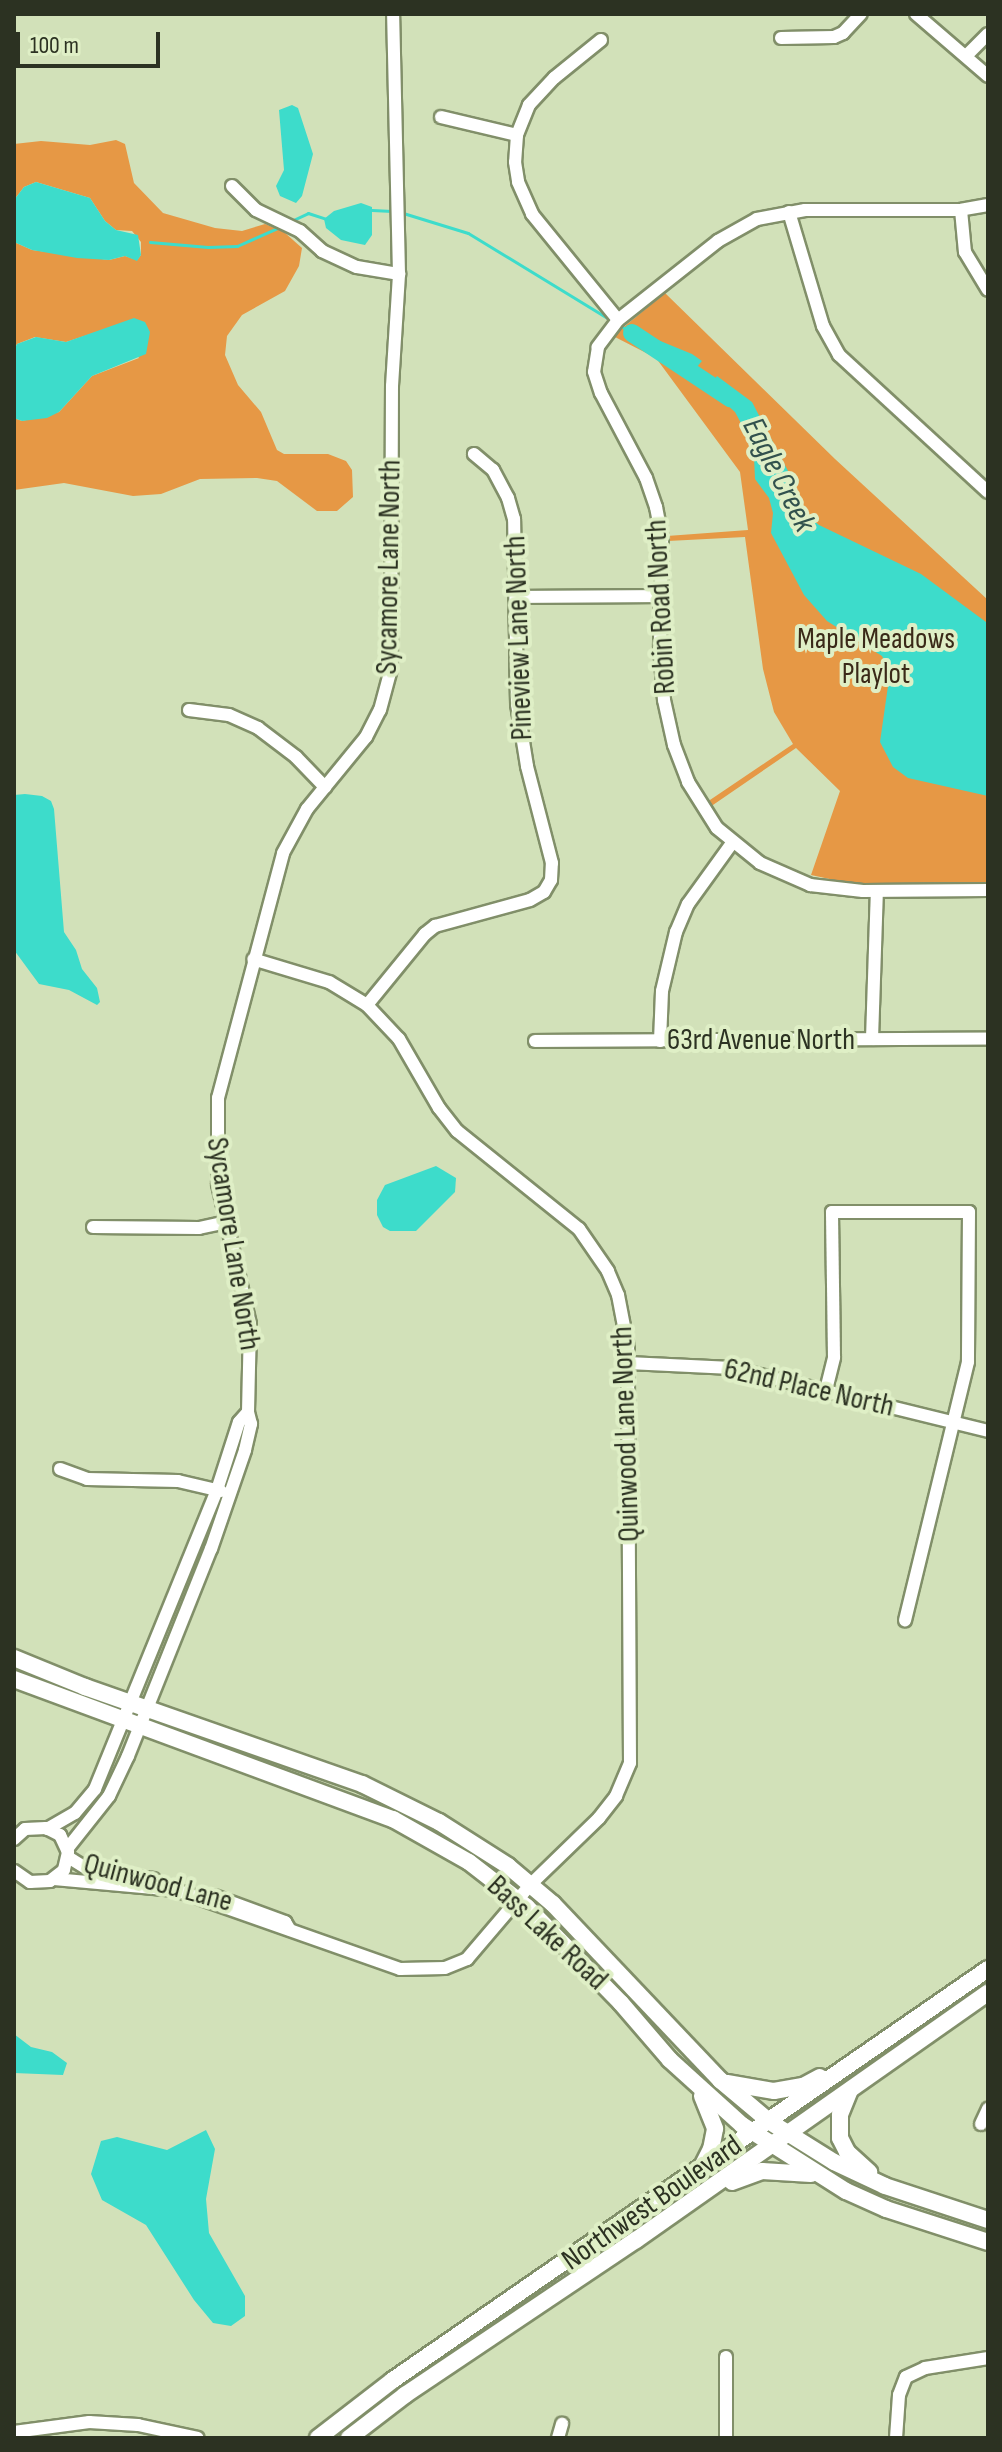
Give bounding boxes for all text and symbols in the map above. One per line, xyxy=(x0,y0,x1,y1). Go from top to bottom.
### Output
scale bar xyxy=(20,16,164,66)
text: 100 m xyxy=(30,31,79,60)
water label: Eagle Creek xyxy=(733,412,823,538)
street label: Sycamore Lane North xyxy=(369,459,409,675)
street label: Robin Road North xyxy=(638,519,684,695)
street label: Pineview Lane North xyxy=(497,535,541,741)
park label: Maple Meadows Playlot xyxy=(797,621,955,692)
street label: 63rd Avenue North xyxy=(667,1022,855,1058)
street label: Sycamore Lane North xyxy=(198,1135,268,1353)
street label: Quinwood Lane North xyxy=(604,1326,648,1542)
street label: 62nd Place North xyxy=(721,1351,897,1425)
street label: Quinwood Lane xyxy=(80,1846,236,1920)
street label: Bass Lake Road xyxy=(479,1868,615,1998)
street label: Northwest Boulevard xyxy=(555,2128,749,2278)

